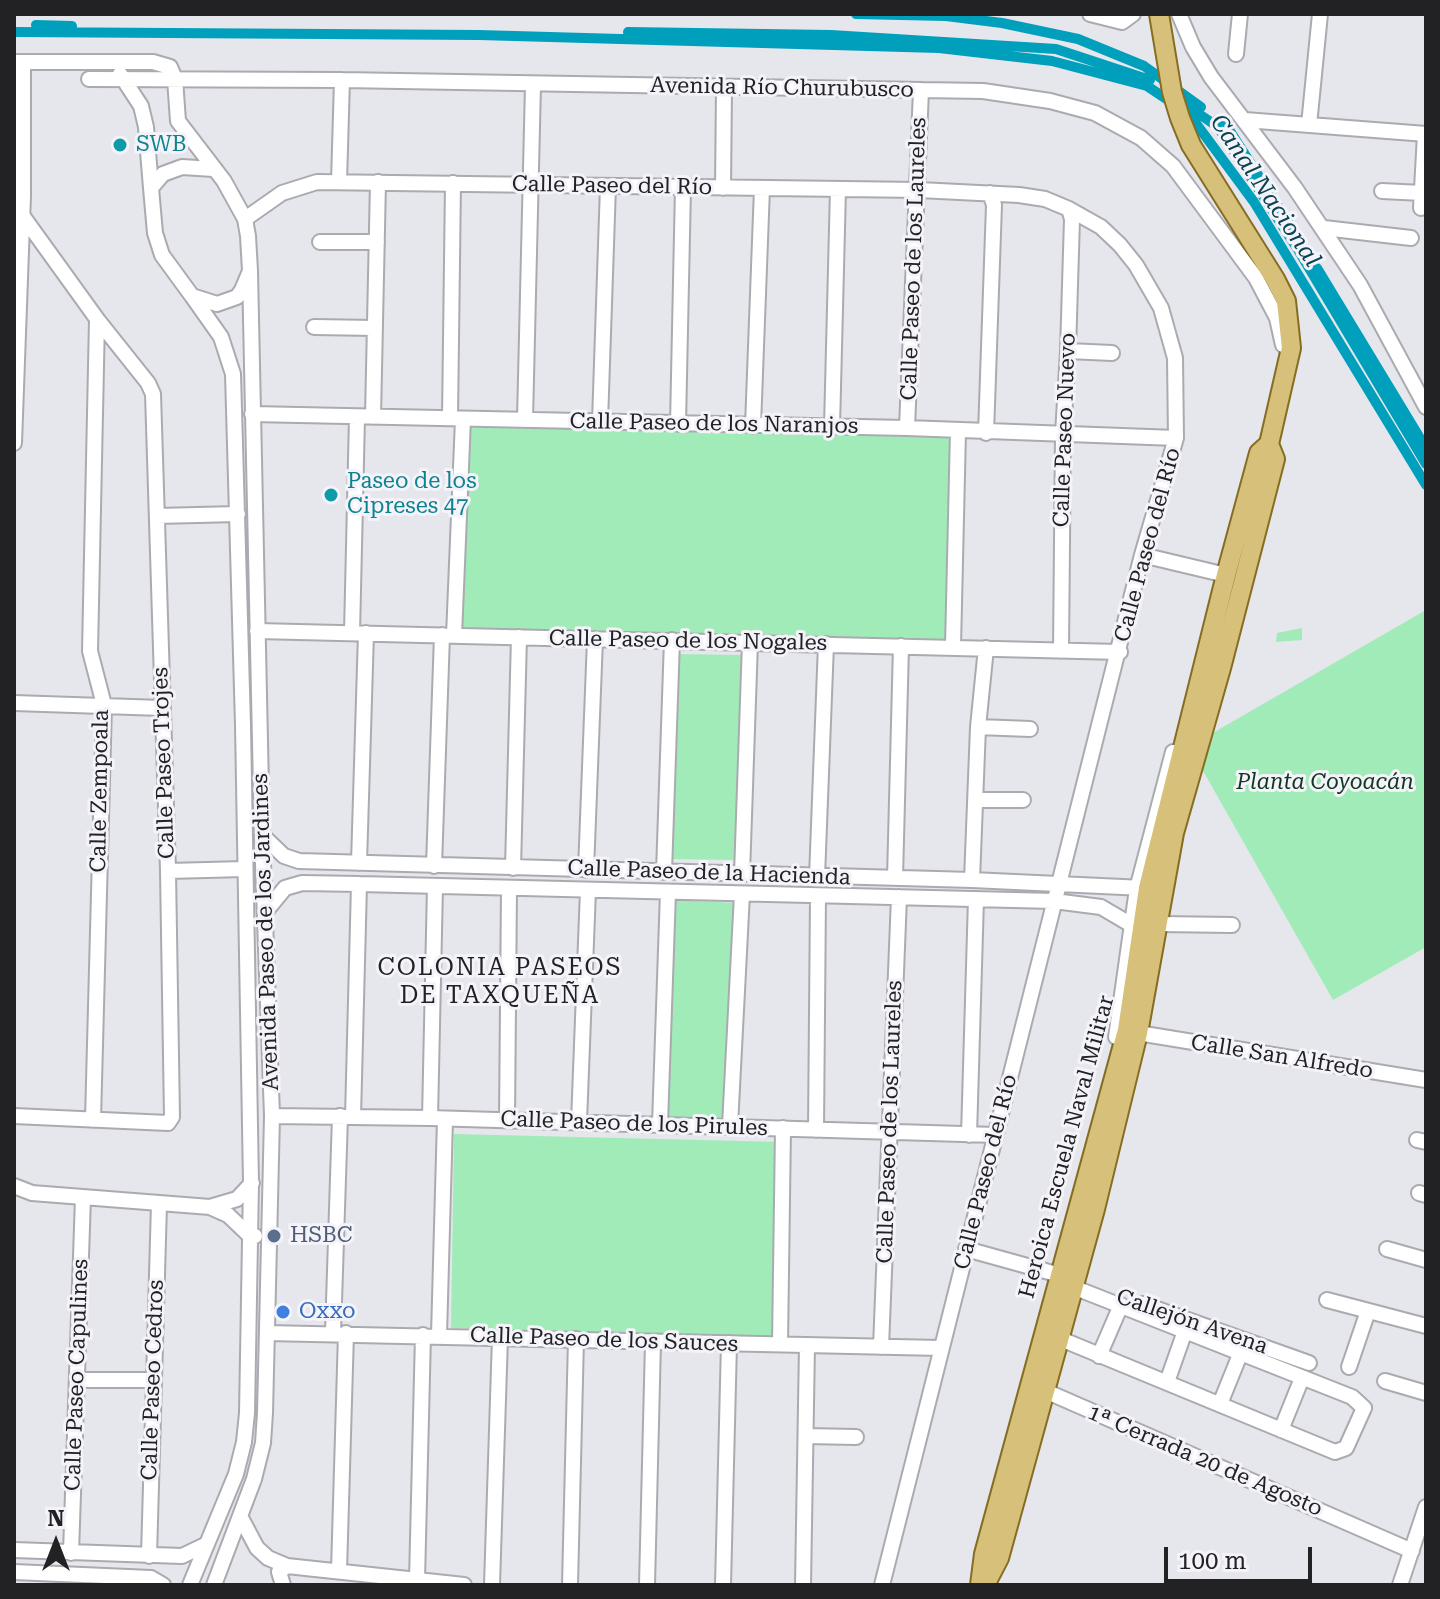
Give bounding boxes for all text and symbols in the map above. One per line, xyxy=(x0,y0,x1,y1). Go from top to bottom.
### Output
street label: Avenida Río Churubusco xyxy=(650,73,914,103)
water label: Canal Nacional xyxy=(1203,109,1327,273)
street label: Calle Paseo de los Laureles xyxy=(896,117,932,401)
place label: SWB xyxy=(136,132,186,158)
marker: SWB xyxy=(111,136,129,154)
street label: Calle Paseo del Río xyxy=(512,171,712,201)
street label: Calle Paseo Nuevo xyxy=(1048,332,1082,528)
street label: Calle Paseo de los Naranjos xyxy=(569,408,859,440)
street label: Calle Paseo del Río xyxy=(1109,445,1187,645)
place label: Paseo de los Cipreses 47 xyxy=(347,469,477,520)
marker: Paseo de los Cipreses 47 xyxy=(322,486,340,504)
street label: Calle Paseo de los Nogales xyxy=(549,625,827,657)
street label: Calle Paseo Trojes xyxy=(147,667,181,859)
street label: Calle Zempoala xyxy=(85,709,115,873)
park label: Planta Coyoacán xyxy=(1236,770,1414,796)
street label: Avenida Paseo de los Jardines xyxy=(247,773,285,1091)
street label: Calle Paseo de la Hacienda xyxy=(567,855,851,891)
district label: COLONIA PASEOS DE TAXQUEÑA xyxy=(378,954,622,1010)
street label: Calle Paseo de los Laureles xyxy=(872,980,908,1264)
street label: Heroica Escuela Naval Militar xyxy=(1014,993,1120,1301)
street label: Calle San Alfredo xyxy=(1189,1030,1375,1084)
street label: Calle Paseo del Río xyxy=(949,1072,1023,1272)
street label: Calle Paseo de los Pirules xyxy=(500,1106,768,1142)
place label: HSBC xyxy=(290,1223,353,1249)
marker: HSBC xyxy=(265,1227,283,1245)
street label: Calle Paseo Capulines xyxy=(60,1258,94,1492)
street label: Calle Paseo Cedros xyxy=(136,1279,170,1481)
street label: Callejón Avena xyxy=(1113,1284,1271,1360)
place label: Oxxo xyxy=(299,1299,356,1325)
marker: Oxxo xyxy=(274,1303,292,1321)
street label: Calle Paseo de los Sauces xyxy=(469,1322,739,1358)
street label: 1ª Cerrada 20 de Agosto xyxy=(1084,1400,1326,1522)
north arrow xyxy=(16,1503,96,1583)
text: N xyxy=(48,1506,64,1531)
scale bar xyxy=(1168,1531,1316,1581)
text: 100 m xyxy=(1178,1547,1246,1575)

